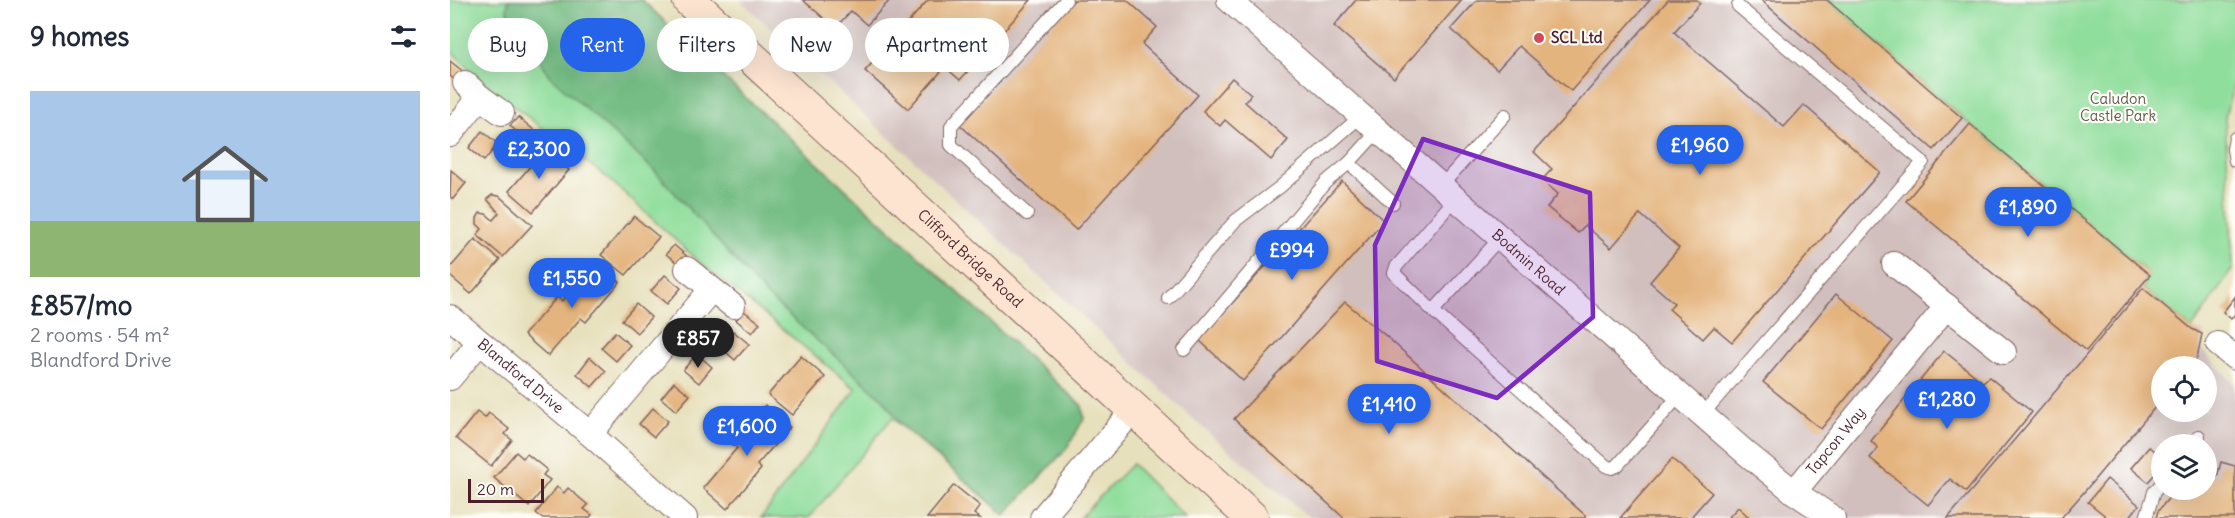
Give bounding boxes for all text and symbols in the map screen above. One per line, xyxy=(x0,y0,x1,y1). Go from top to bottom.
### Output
chip: Buy xyxy=(468,18,548,72)
chip: Rent xyxy=(560,18,645,72)
chip: Filters xyxy=(657,18,757,72)
chip: New xyxy=(769,18,853,72)
chip: Apartment xyxy=(865,18,1009,72)
text: 9 homes xyxy=(30,20,129,53)
icon: filters xyxy=(387,20,420,53)
place label: SCL Ltd xyxy=(1551,28,1603,47)
marker: SCL Ltd xyxy=(1532,31,1546,45)
park label: Caludon Castle Park xyxy=(2080,89,2156,125)
pin: £1,960 xyxy=(1651,125,1749,176)
pin: £2,300 xyxy=(490,129,588,180)
icon: home xyxy=(171,130,279,238)
text: £1,960 xyxy=(1671,132,1729,157)
text: £2,300 xyxy=(507,136,571,161)
pin: £1,890 xyxy=(1979,187,2077,238)
text: £1,890 xyxy=(1999,194,2057,219)
street label: Clifford Bridge Road xyxy=(914,205,1027,312)
street label: Bodmin Road xyxy=(1488,225,1569,299)
pin: £994 xyxy=(1256,230,1328,281)
text: £994 xyxy=(1269,237,1315,262)
pin: £1,550 xyxy=(523,258,621,309)
text: £1,550 xyxy=(543,265,601,290)
text: £857/mo xyxy=(30,289,132,322)
pin: £857 xyxy=(662,318,734,369)
text: 2 rooms · 54 m² xyxy=(30,322,170,347)
text: £857 xyxy=(676,325,720,350)
street label: Blandford Drive xyxy=(474,334,568,417)
text: Blandford Drive xyxy=(30,347,172,372)
map controls xyxy=(2151,356,2217,500)
button: locate xyxy=(2151,356,2217,422)
pin: £1,280 xyxy=(1898,379,1996,430)
pin: £1,410 xyxy=(1340,384,1438,435)
text: £1,280 xyxy=(1918,386,1976,411)
text: £1,410 xyxy=(1362,391,1416,416)
street label: Tapcon Way xyxy=(1802,403,1869,479)
pin: £1,600 xyxy=(698,406,796,457)
text: £1,600 xyxy=(717,413,777,438)
button: layers xyxy=(2151,434,2217,500)
scale bar xyxy=(468,476,544,504)
text: 20 m xyxy=(477,479,514,499)

